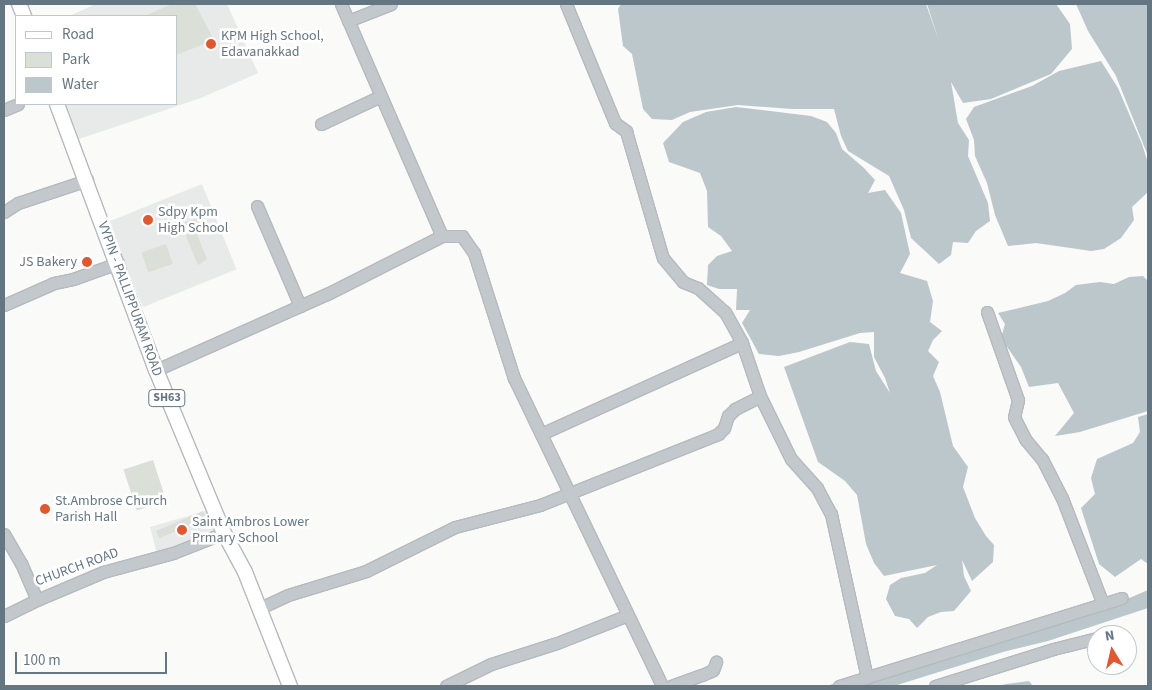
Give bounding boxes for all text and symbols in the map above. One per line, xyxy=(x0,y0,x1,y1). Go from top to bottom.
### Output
legend xyxy=(15,15,178,105)
text: Road xyxy=(62,24,94,45)
place label: KPM High School, Edavanakkad xyxy=(221,28,324,60)
marker: KPM High School, Edavanakkad xyxy=(205,38,217,50)
text: Park xyxy=(62,49,90,70)
text: Water xyxy=(62,74,98,95)
place label: Sdpy Kpm High School xyxy=(158,204,228,236)
marker: Sdpy Kpm High School xyxy=(142,214,154,226)
street label: VYPIN - PALLIPPURAM ROAD xyxy=(94,219,166,379)
place label: JS Bakery xyxy=(19,254,77,270)
marker: JS Bakery xyxy=(81,256,93,268)
road number: SH63 xyxy=(148,388,186,408)
place label: St.Ambrose Church Parish Hall xyxy=(55,493,167,526)
marker: St.Ambrose Church Parish Hall xyxy=(39,503,51,515)
place label: Saint Ambros Lower Prmary School xyxy=(192,514,309,546)
marker: Saint Ambros Lower Prmary School xyxy=(176,524,188,536)
street label: CHURCH ROAD xyxy=(33,544,121,590)
north arrow xyxy=(1087,625,1137,675)
text: N xyxy=(1104,626,1116,647)
scale bar xyxy=(18,642,170,674)
text: 100 m xyxy=(23,650,61,671)

